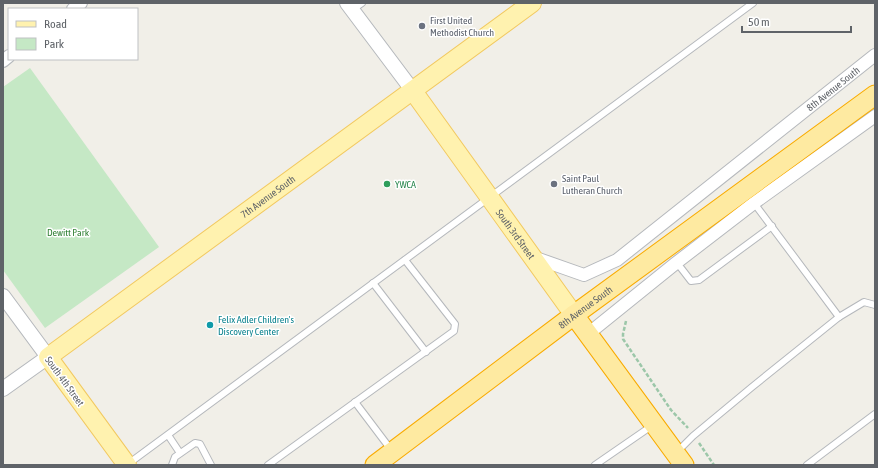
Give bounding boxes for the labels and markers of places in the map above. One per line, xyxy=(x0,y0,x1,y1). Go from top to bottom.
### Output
place label: First United Methodist Church xyxy=(430,15,494,38)
marker: First United Methodist Church xyxy=(417,21,427,31)
place label: Saint Paul Lutheran Church xyxy=(562,173,622,196)
marker: YWCA xyxy=(382,179,392,189)
place label: YWCA xyxy=(395,179,416,190)
marker: Saint Paul Lutheran Church xyxy=(549,179,559,189)
place label: Felix Adler Children's Discovery Center xyxy=(218,314,294,337)
marker: Felix Adler Children's Discovery Center xyxy=(205,320,215,330)

